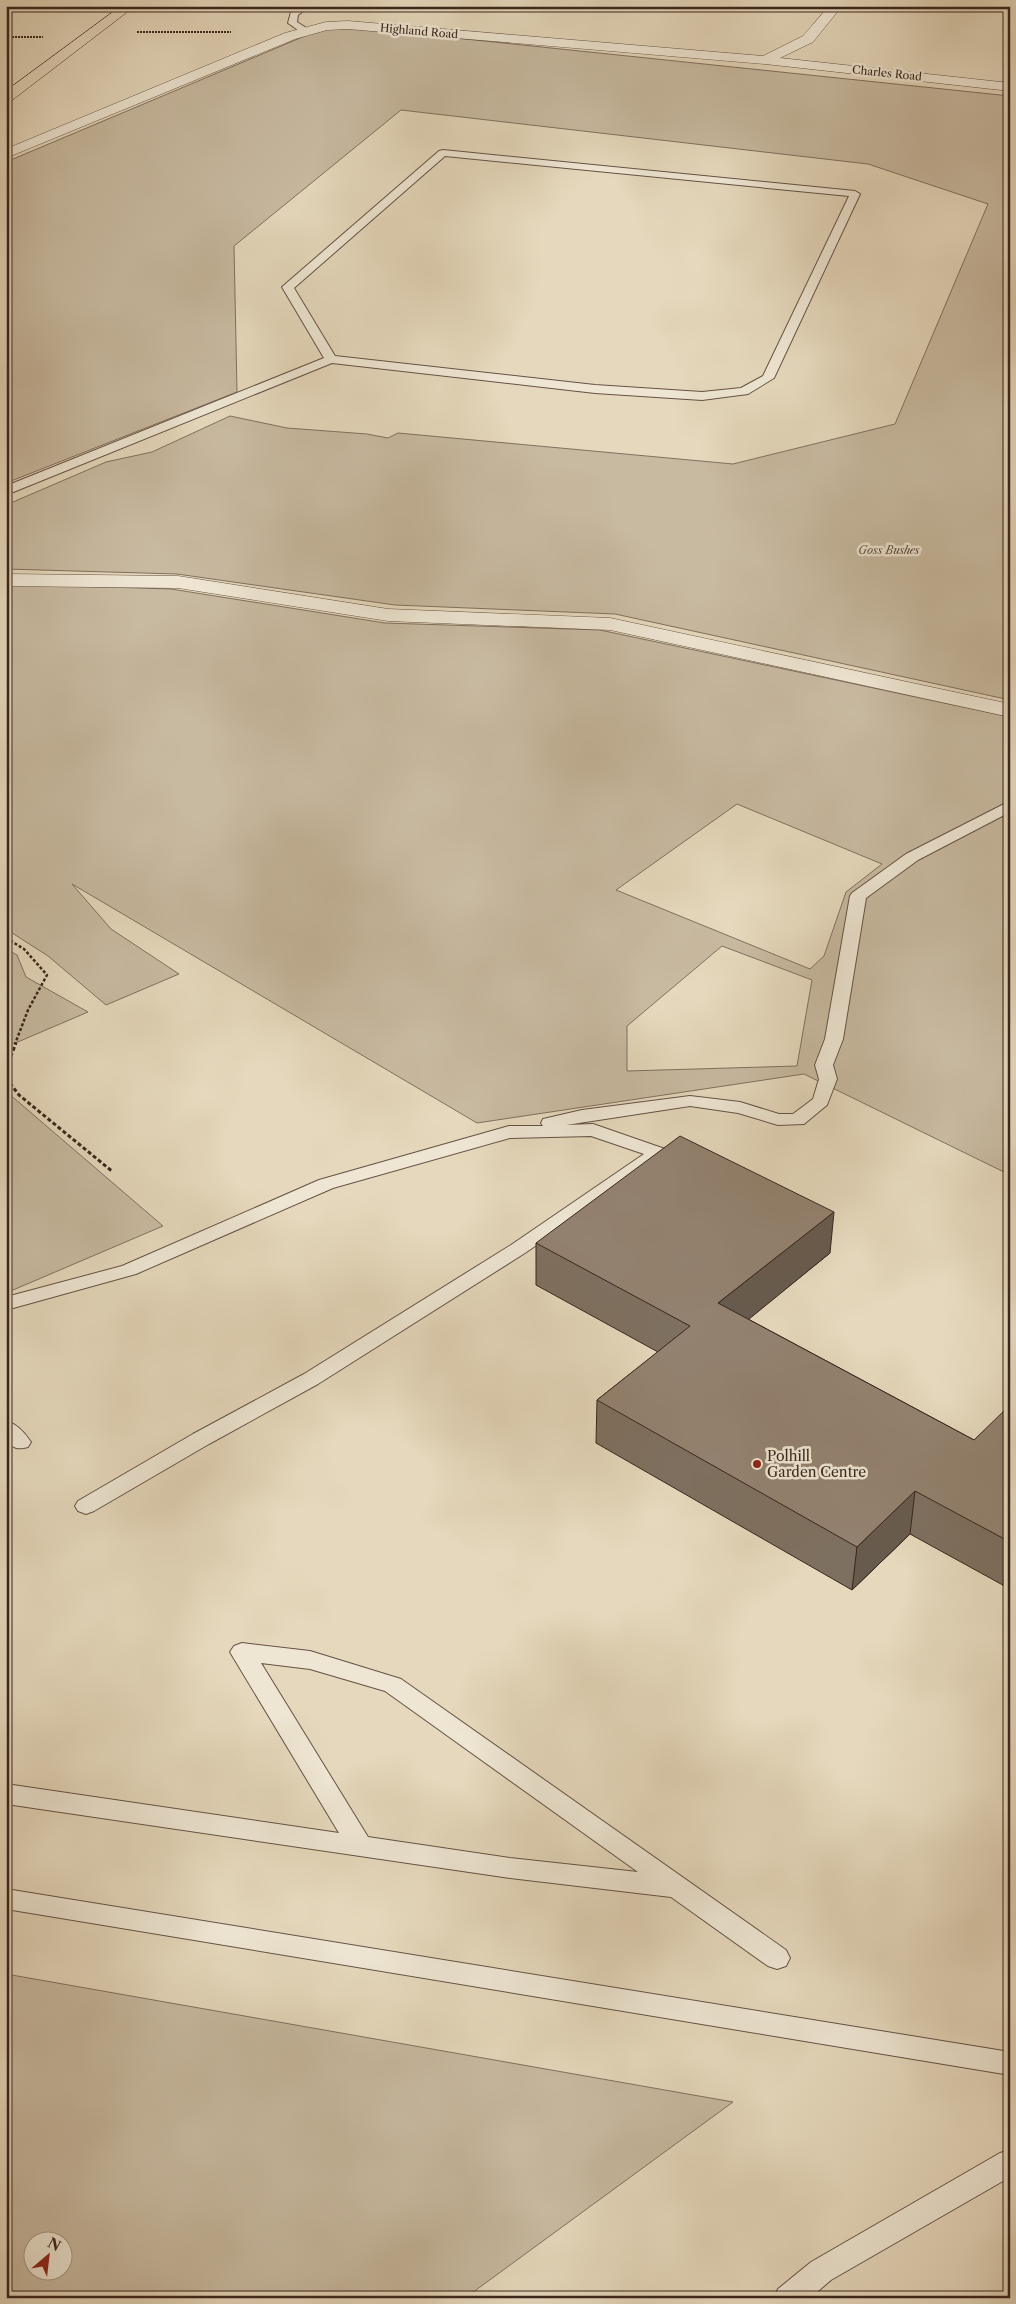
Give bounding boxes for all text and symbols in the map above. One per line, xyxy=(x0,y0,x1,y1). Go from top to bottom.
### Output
street label: Highland Road xyxy=(379,21,459,41)
street label: Charles Road xyxy=(851,62,923,84)
park label: Goss Bushes xyxy=(858,543,920,557)
place label: Polhill Garden Centre xyxy=(767,1447,866,1481)
marker: Polhill Garden Centre xyxy=(751,1458,763,1470)
north arrow xyxy=(22,2232,72,2282)
text: N xyxy=(45,2234,64,2255)

